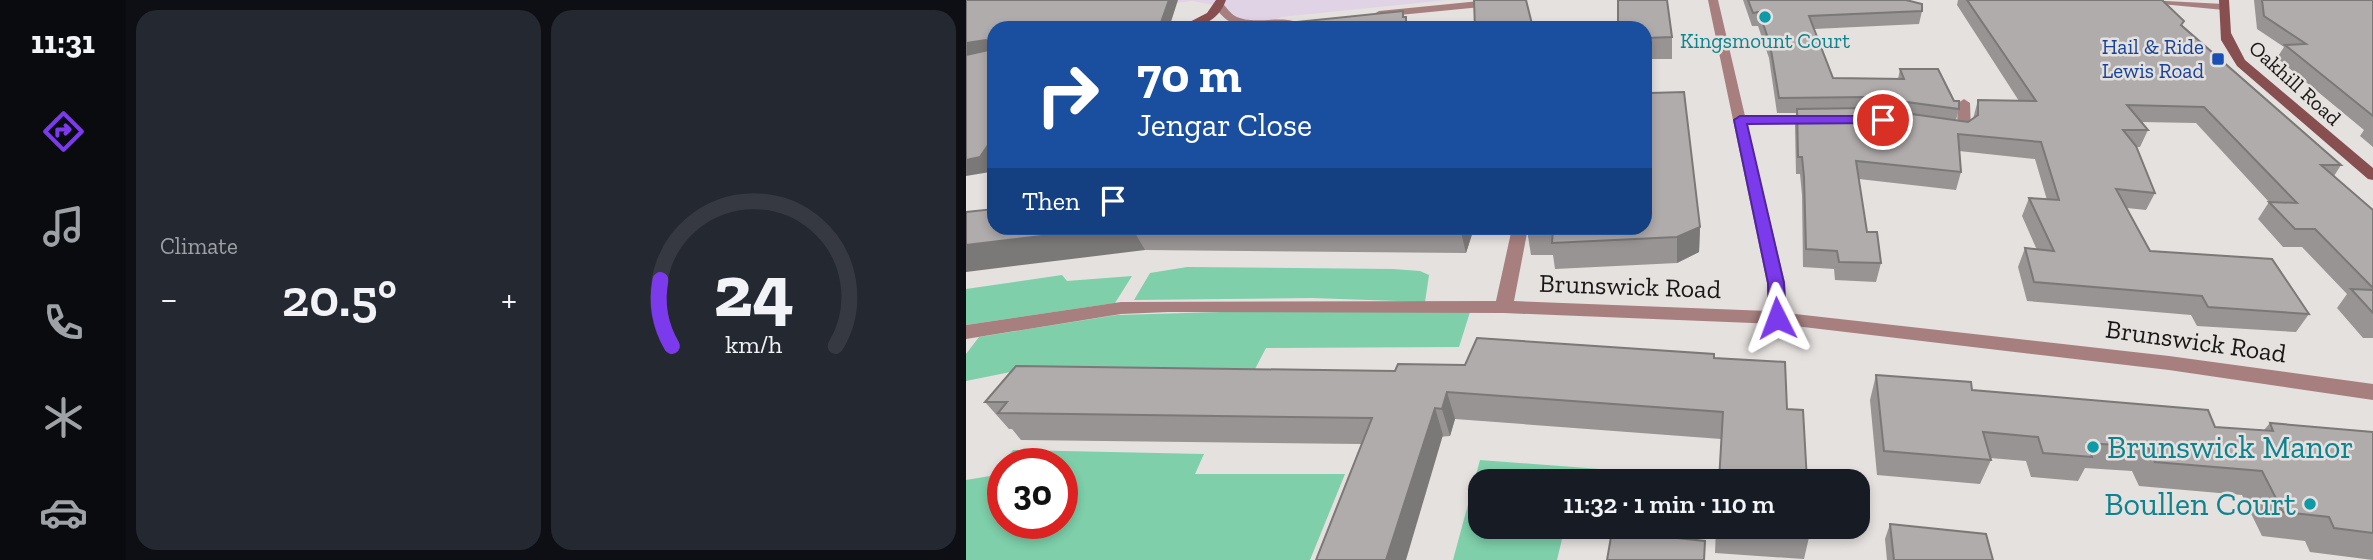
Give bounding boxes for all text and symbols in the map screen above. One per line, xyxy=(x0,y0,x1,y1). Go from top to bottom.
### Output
marker: Kingsmount Court xyxy=(1757,9,1773,25)
text: 11:31 xyxy=(31,23,95,61)
place label: Kingsmount Court xyxy=(1680,28,1850,53)
place label: Hail & Ride Lewis Road xyxy=(2102,34,2204,83)
street label: Oakhill Road xyxy=(2244,35,2347,131)
text: 70 m xyxy=(1137,46,1242,105)
icon: right xyxy=(1022,49,1113,140)
marker: Hail & Ride Lewis Road xyxy=(2210,51,2226,67)
pin xyxy=(1853,90,1913,150)
icon: arrive xyxy=(1864,101,1902,139)
text: Jengar Close xyxy=(1137,106,1312,144)
icon: directions xyxy=(39,107,88,156)
icon: arrive xyxy=(1094,182,1132,220)
text: Then xyxy=(1022,185,1080,217)
icon: music xyxy=(39,202,88,251)
text: Climate xyxy=(160,232,238,260)
text: 24 xyxy=(713,247,794,335)
text: 20.5° xyxy=(282,267,397,329)
street label: Brunswick Road xyxy=(1538,267,1722,305)
text: − xyxy=(160,276,178,322)
text: + xyxy=(501,276,517,322)
position arrow xyxy=(1740,281,1814,355)
icon: phone xyxy=(39,298,88,347)
street label: Brunswick Road xyxy=(2104,312,2288,370)
text: km/h xyxy=(725,329,782,359)
icon: climate xyxy=(39,393,88,442)
place label: Brunswick Manor xyxy=(2107,428,2354,466)
marker: Brunswick Manor xyxy=(2085,439,2101,455)
speed limit sign: 30 xyxy=(987,448,1078,539)
place label: Boullen Court xyxy=(2104,485,2296,523)
icon: car xyxy=(39,488,88,537)
text: 11:32 · 1 min · 110 m xyxy=(1563,488,1775,520)
marker: Boullen Court xyxy=(2302,496,2318,512)

